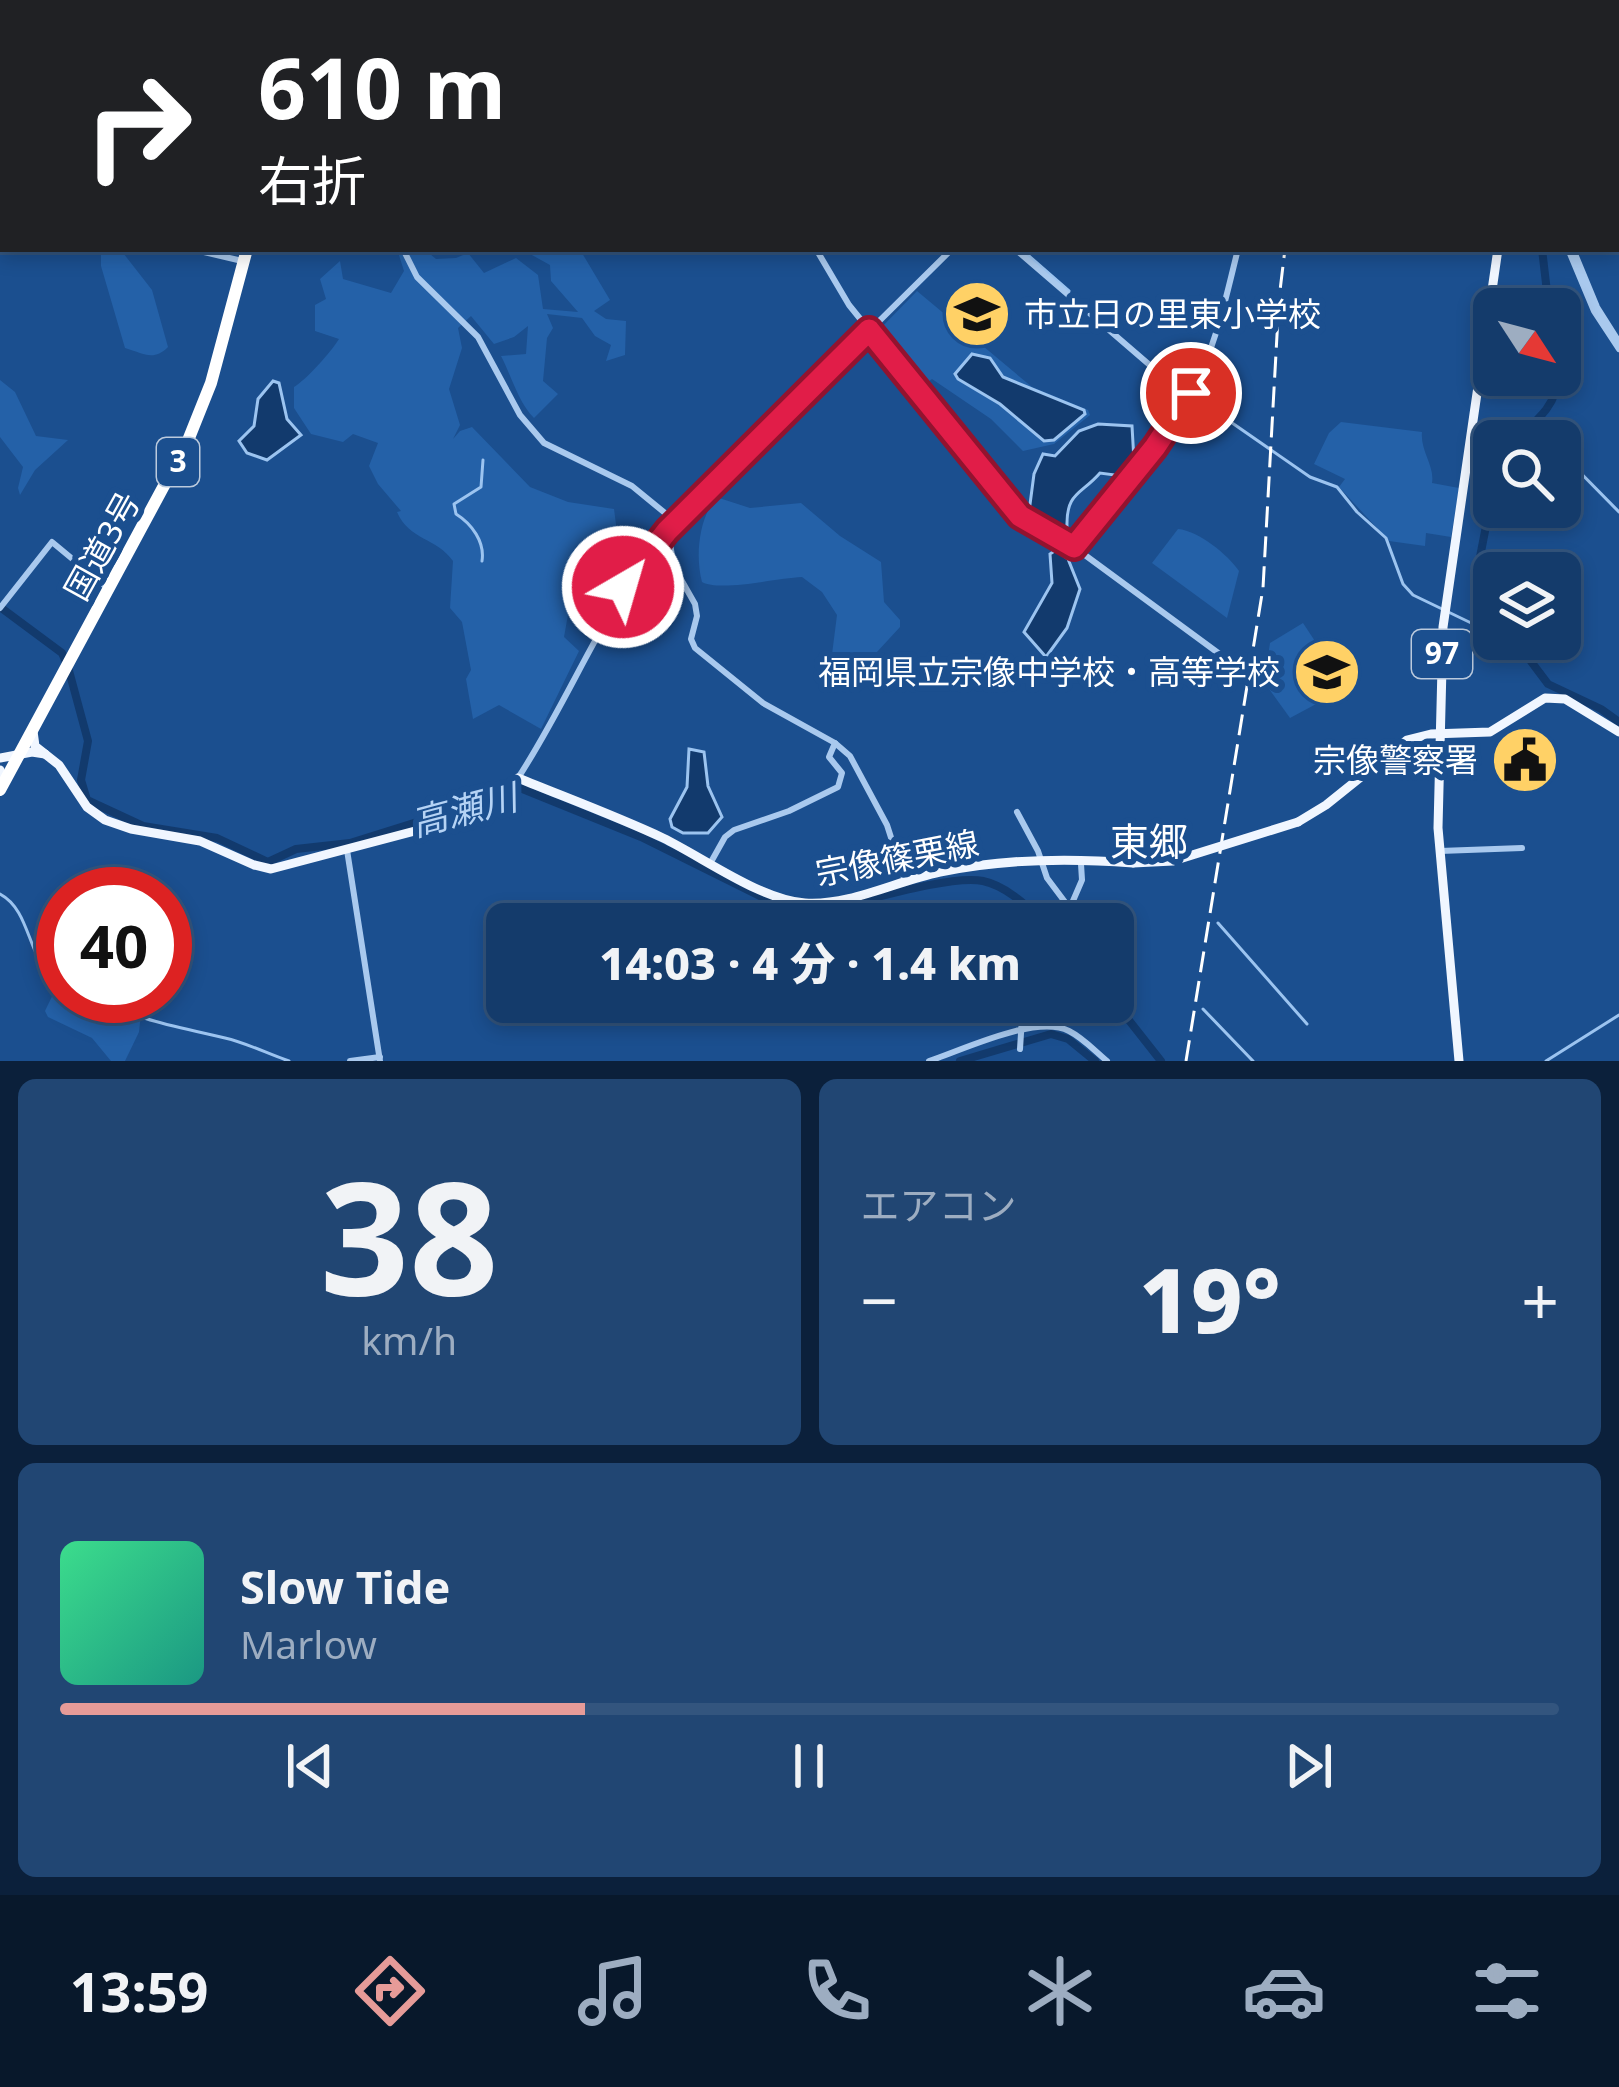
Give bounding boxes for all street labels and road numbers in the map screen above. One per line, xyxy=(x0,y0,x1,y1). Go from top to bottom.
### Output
road number: 3 xyxy=(157,438,199,486)
street label: 国道3号 xyxy=(53,483,150,608)
road number: 97 xyxy=(1412,630,1472,678)
street label: 宗像篠栗線 xyxy=(812,820,982,895)

